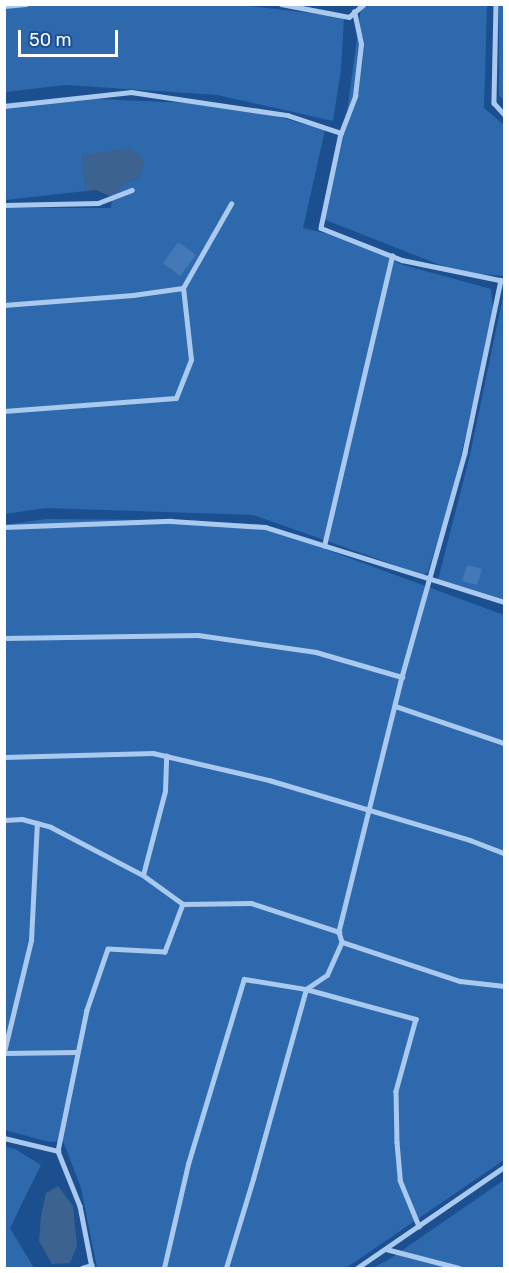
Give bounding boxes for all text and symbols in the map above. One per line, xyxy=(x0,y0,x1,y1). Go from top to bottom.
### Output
scale bar xyxy=(21,18,122,56)
text: 50 m xyxy=(29,29,72,51)

